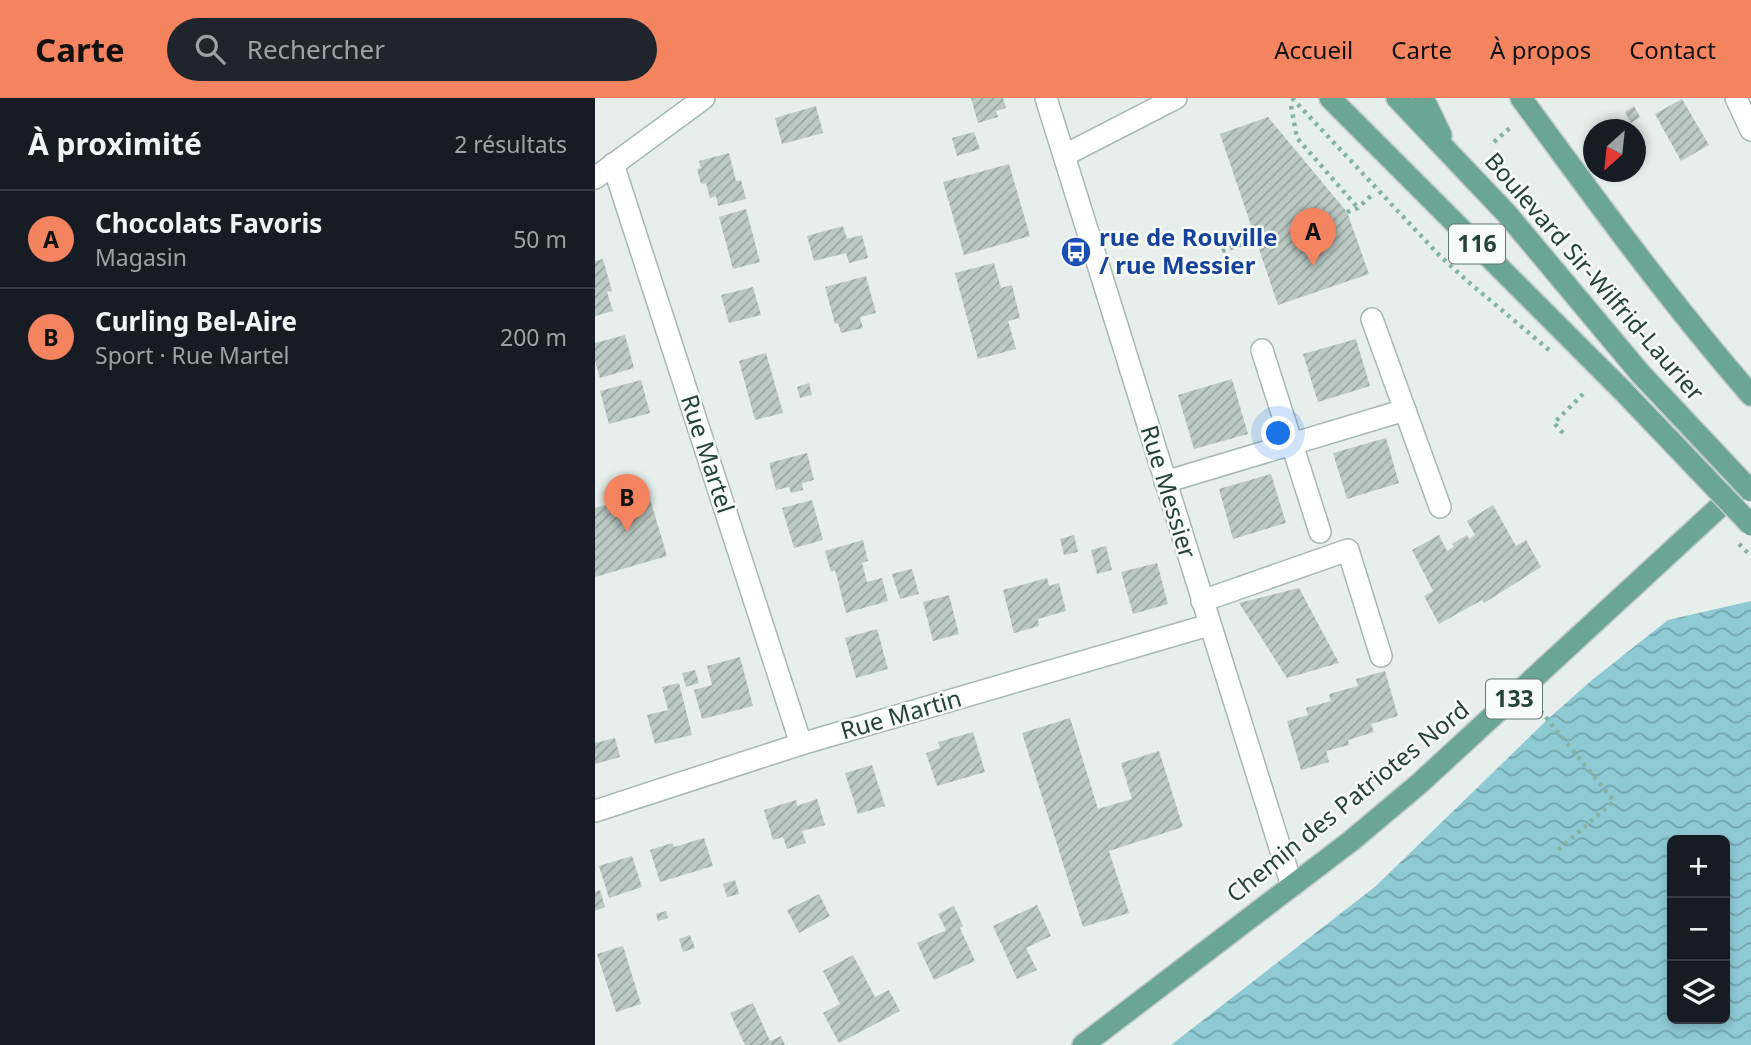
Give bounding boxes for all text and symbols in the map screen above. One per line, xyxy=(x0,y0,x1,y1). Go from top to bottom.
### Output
search box xyxy=(167,18,657,81)
text: Carte xyxy=(35,27,125,72)
icon: search xyxy=(191,30,229,68)
text: Rechercher xyxy=(247,31,385,67)
text: Accueil xyxy=(1274,33,1353,66)
text: Carte xyxy=(1391,33,1452,66)
text: À propos xyxy=(1490,33,1591,66)
text: Contact xyxy=(1629,33,1716,66)
north arrow xyxy=(1583,119,1646,182)
text: À proximité xyxy=(28,123,202,164)
text: 2 résultats xyxy=(454,128,567,160)
street label: Boulevard Sir-Wilfrid-Laurier xyxy=(1478,145,1712,407)
text: Chocolats Favoris xyxy=(95,205,322,241)
pin: A xyxy=(1290,208,1336,266)
place label: rue de Rouville / rue Messier xyxy=(1099,220,1278,281)
text: A xyxy=(43,223,59,255)
text: 50 m xyxy=(513,223,567,255)
road number: 116 xyxy=(1449,225,1505,264)
bus stop icon: rue de Rouville / rue Messier xyxy=(1059,235,1093,269)
text: Magasin xyxy=(95,241,187,273)
text: Curling Bel-Aire xyxy=(95,303,297,339)
text: B xyxy=(43,321,59,353)
text: 200 m xyxy=(500,321,567,353)
text: Sport · Rue Martel xyxy=(95,339,290,371)
street label: Rue Martel xyxy=(674,390,743,517)
your location xyxy=(1261,416,1295,450)
street label: Rue Messier xyxy=(1134,421,1205,562)
pin: B xyxy=(604,474,650,532)
road number: 133 xyxy=(1486,680,1542,719)
street label: Rue Martin xyxy=(836,681,965,747)
street label: Chemin des Patriotes Nord xyxy=(1219,693,1475,909)
map controls xyxy=(1667,835,1730,1024)
button: + xyxy=(1667,835,1730,898)
button: − xyxy=(1667,898,1730,961)
button: layers xyxy=(1667,961,1730,1024)

